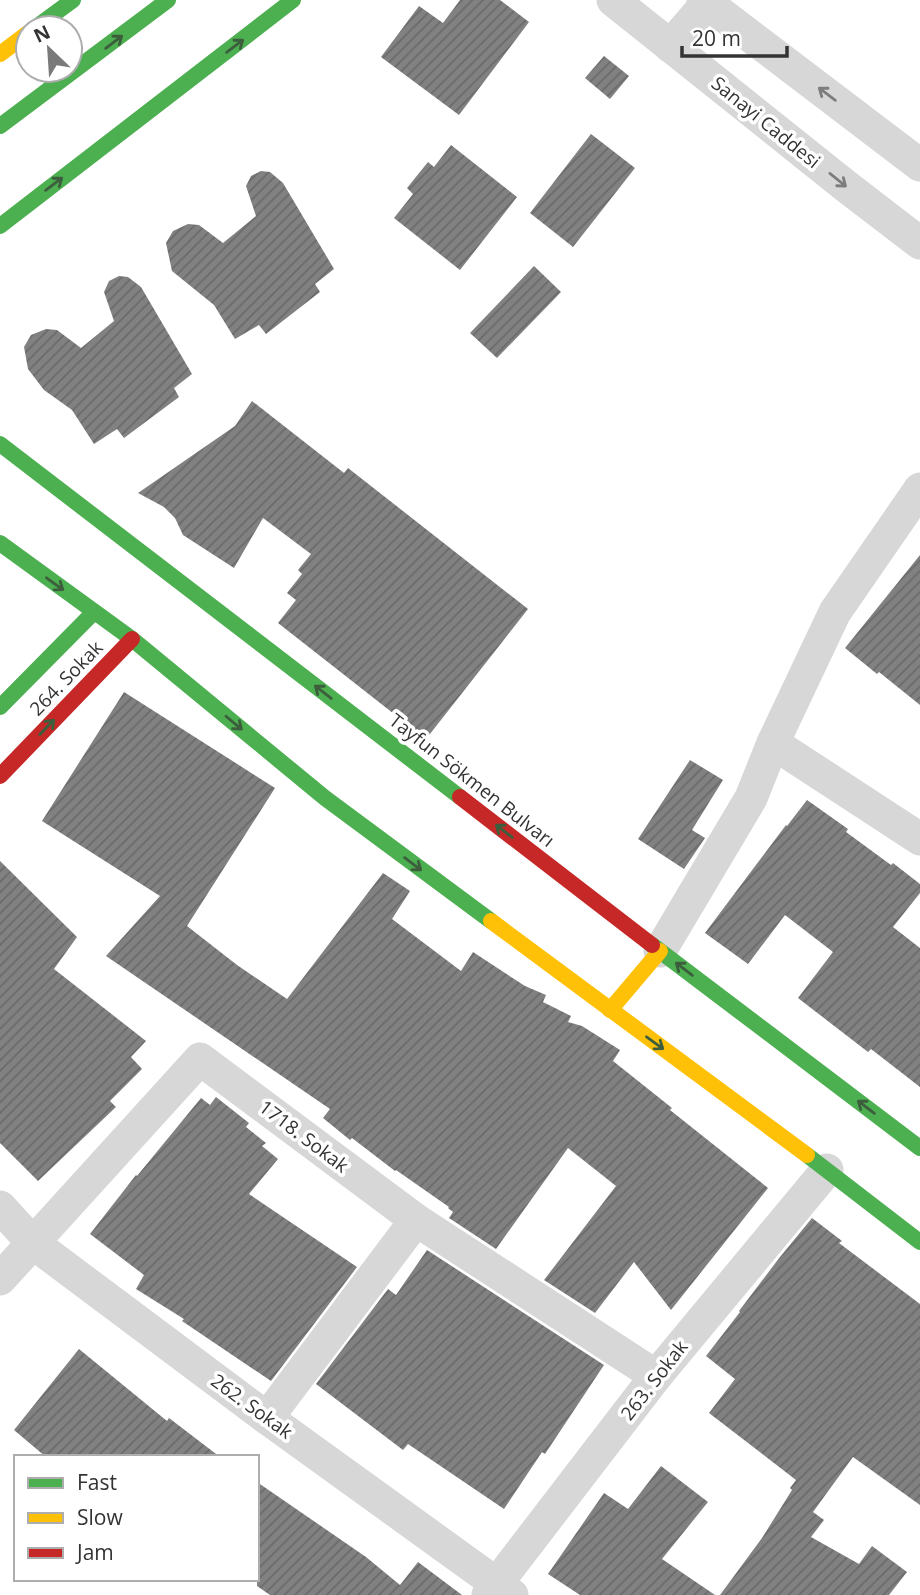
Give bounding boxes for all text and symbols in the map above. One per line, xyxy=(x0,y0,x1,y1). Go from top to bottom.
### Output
north arrow xyxy=(14,14,84,84)
scale bar xyxy=(682,14,787,58)
text: N xyxy=(29,19,54,49)
text: 20 m xyxy=(692,24,741,52)
one-way arrow xyxy=(104,34,123,49)
one-way arrow xyxy=(225,38,243,53)
street label: Sanayi Caddesi xyxy=(706,70,826,174)
one-way arrow xyxy=(817,87,836,102)
one-way arrow xyxy=(829,173,847,188)
one-way arrow xyxy=(44,177,63,192)
one-way arrow xyxy=(45,576,64,591)
street label: 264. Sokak xyxy=(24,635,108,721)
one-way arrow xyxy=(315,685,333,700)
street label: Tayfun Sökmen Bulvarı xyxy=(384,707,560,853)
one-way arrow xyxy=(225,716,243,731)
one-way arrow xyxy=(39,719,56,736)
one-way arrow xyxy=(494,824,513,839)
one-way arrow xyxy=(403,857,422,871)
one-way arrow xyxy=(676,962,694,977)
one-way arrow xyxy=(645,1036,664,1051)
street label: 1718. Sokak xyxy=(254,1094,354,1178)
one-way arrow xyxy=(857,1099,875,1114)
street label: 263. Sokak xyxy=(615,1335,693,1425)
street label: 262. Sokak xyxy=(206,1368,298,1444)
legend xyxy=(14,1455,259,1581)
text: Fast xyxy=(77,1468,117,1496)
text: Slow xyxy=(77,1503,123,1531)
text: Jam xyxy=(75,1538,114,1566)

